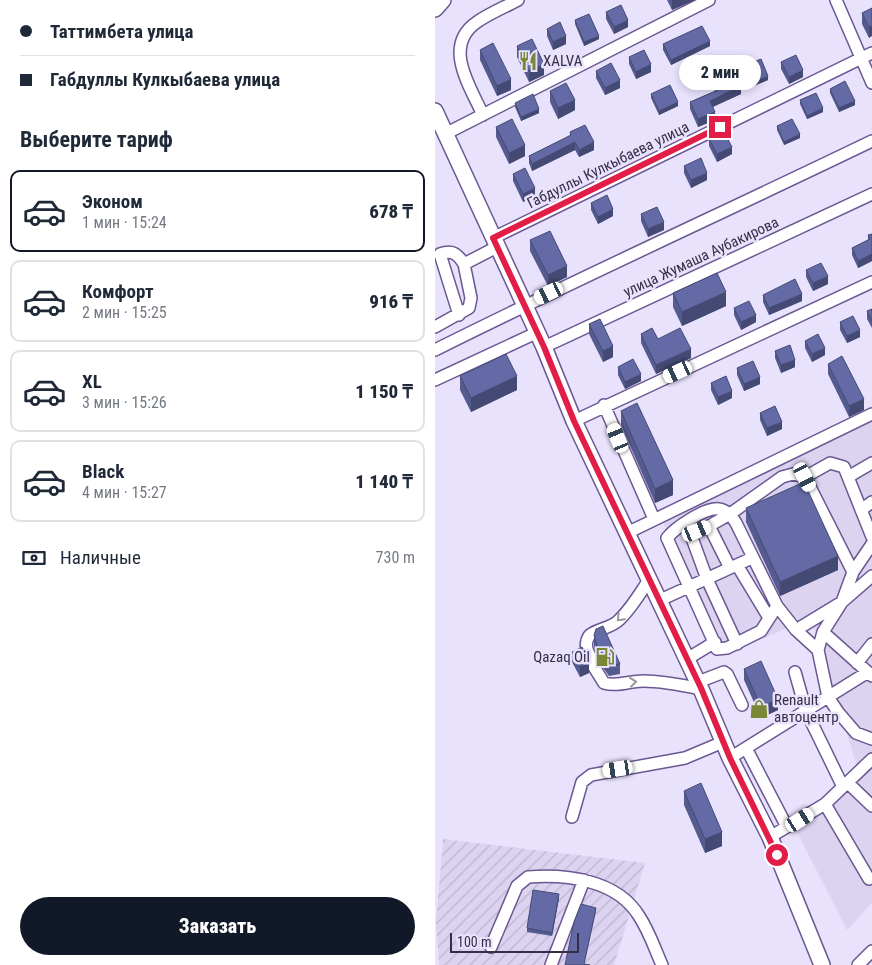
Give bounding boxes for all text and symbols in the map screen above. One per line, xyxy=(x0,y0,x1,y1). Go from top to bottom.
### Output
text: Таттимбета улица xyxy=(50,20,194,43)
restaurant icon: XALVA xyxy=(517,50,539,72)
place label: XALVA xyxy=(543,52,583,70)
callout: 2 мин xyxy=(679,54,761,90)
text: 2 мин xyxy=(701,63,739,82)
text: Габдуллы Кулкыбаева улица xyxy=(50,68,280,91)
route end xyxy=(709,116,731,138)
street label: Габдуллы Кулкыбаева улица xyxy=(524,118,692,212)
text: Выберите тариф xyxy=(20,127,173,152)
icon: car xyxy=(22,189,67,234)
text: Эконом xyxy=(82,190,143,213)
text: 678 ₸ xyxy=(369,200,413,223)
text: 1 мин · 15:24 xyxy=(82,213,167,232)
street label: улица Жумаша Аубакирова xyxy=(621,213,781,301)
icon: car xyxy=(22,279,67,324)
text: Комфорт xyxy=(82,280,154,303)
car xyxy=(532,280,565,306)
text: 916 ₸ xyxy=(369,290,413,313)
text: 2 мин · 15:25 xyxy=(82,303,167,322)
car xyxy=(661,359,694,385)
icon: car xyxy=(22,369,67,414)
text: XL xyxy=(82,370,102,393)
text: 1 150 ₸ xyxy=(355,380,413,403)
text: 3 мин · 15:26 xyxy=(82,393,167,412)
car xyxy=(605,421,630,455)
icon: car xyxy=(22,459,67,504)
text: Black xyxy=(82,460,124,483)
car xyxy=(791,460,818,494)
text: 1 140 ₸ xyxy=(355,470,413,493)
text: 4 мин · 15:27 xyxy=(82,483,167,502)
car xyxy=(680,518,713,544)
icon: cash xyxy=(20,544,48,572)
text: Наличные xyxy=(60,546,141,569)
text: 730 m xyxy=(376,548,415,567)
one-way arrow xyxy=(617,613,626,622)
fuel station icon: Qazaq Oil xyxy=(594,646,616,668)
place label: Qazaq Oil xyxy=(533,648,590,666)
one-way arrow xyxy=(629,676,637,687)
place label: Renault автоцентр xyxy=(774,691,839,726)
shop icon: Renault автоцентр xyxy=(748,698,770,720)
car xyxy=(602,759,633,779)
car xyxy=(783,806,816,834)
route start xyxy=(766,844,788,866)
button: Заказать xyxy=(20,897,415,955)
scale bar xyxy=(450,930,579,953)
text: 100 m xyxy=(457,934,492,950)

